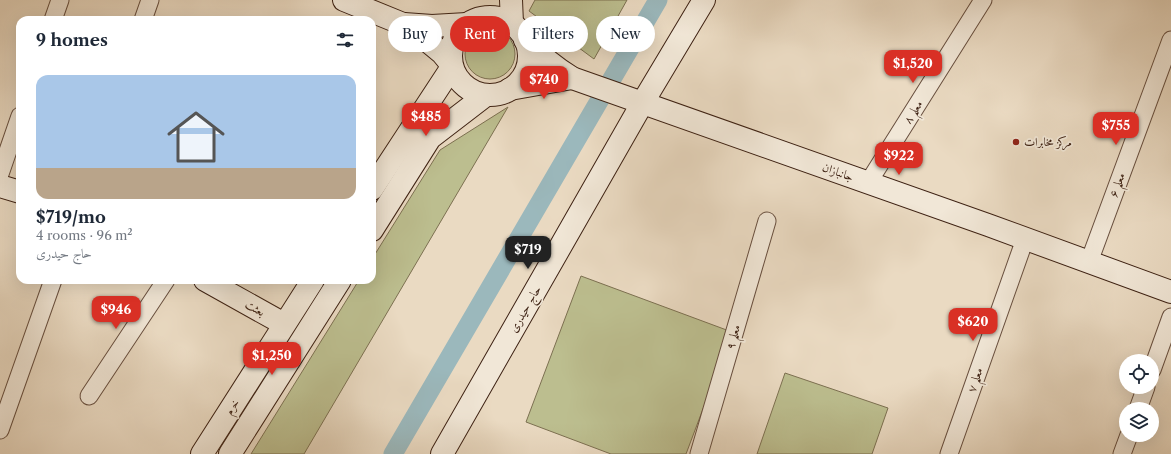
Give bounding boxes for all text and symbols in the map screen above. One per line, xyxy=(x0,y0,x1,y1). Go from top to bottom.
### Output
chip: Buy xyxy=(388,16,442,52)
chip: Rent xyxy=(450,16,510,52)
chip: Filters xyxy=(518,16,588,52)
chip: New xyxy=(596,16,655,52)
icon: filters xyxy=(334,29,356,51)
text: 9 homes xyxy=(36,30,108,50)
pin: $1,520 xyxy=(880,50,946,84)
text: $1,520 xyxy=(893,55,933,71)
pin: $740 xyxy=(520,66,568,100)
text: $740 xyxy=(529,71,559,87)
street label: معلم ۸ xyxy=(900,97,930,129)
icon: home xyxy=(160,101,232,173)
pin: $485 xyxy=(402,103,450,137)
text: $485 xyxy=(411,108,441,124)
pin: $755 xyxy=(1092,112,1140,146)
text: $755 xyxy=(1102,117,1130,133)
place label: مرکز مخابرات xyxy=(1024,134,1072,151)
marker: مرکز مخابرات xyxy=(1011,137,1021,147)
pin: $922 xyxy=(875,142,923,176)
text: $922 xyxy=(884,147,914,163)
street label: جانبازان xyxy=(820,159,856,184)
street label: معلم ۶ xyxy=(1105,170,1133,201)
text: $719/mo xyxy=(36,207,106,227)
text: 4 rooms · 96 m² xyxy=(36,227,133,243)
pin: $719 xyxy=(504,236,552,270)
text: $719 xyxy=(514,241,542,257)
text: حاج حیدری xyxy=(36,245,92,261)
street label: حاج حیدری xyxy=(505,283,547,337)
pin: $946 xyxy=(92,296,140,330)
street label: بعثت xyxy=(243,296,268,319)
text: $946 xyxy=(101,301,131,317)
pin: $620 xyxy=(949,308,997,342)
text: $620 xyxy=(958,313,989,329)
street label: معلم ۹ xyxy=(722,323,748,352)
pin: $1,250 xyxy=(239,342,305,376)
text: $1,250 xyxy=(252,347,292,363)
map controls xyxy=(1119,354,1159,442)
button: locate xyxy=(1119,354,1159,394)
street label: معلم ۷ xyxy=(963,366,990,396)
street label: خرم xyxy=(221,396,246,420)
button: layers xyxy=(1119,402,1159,442)

